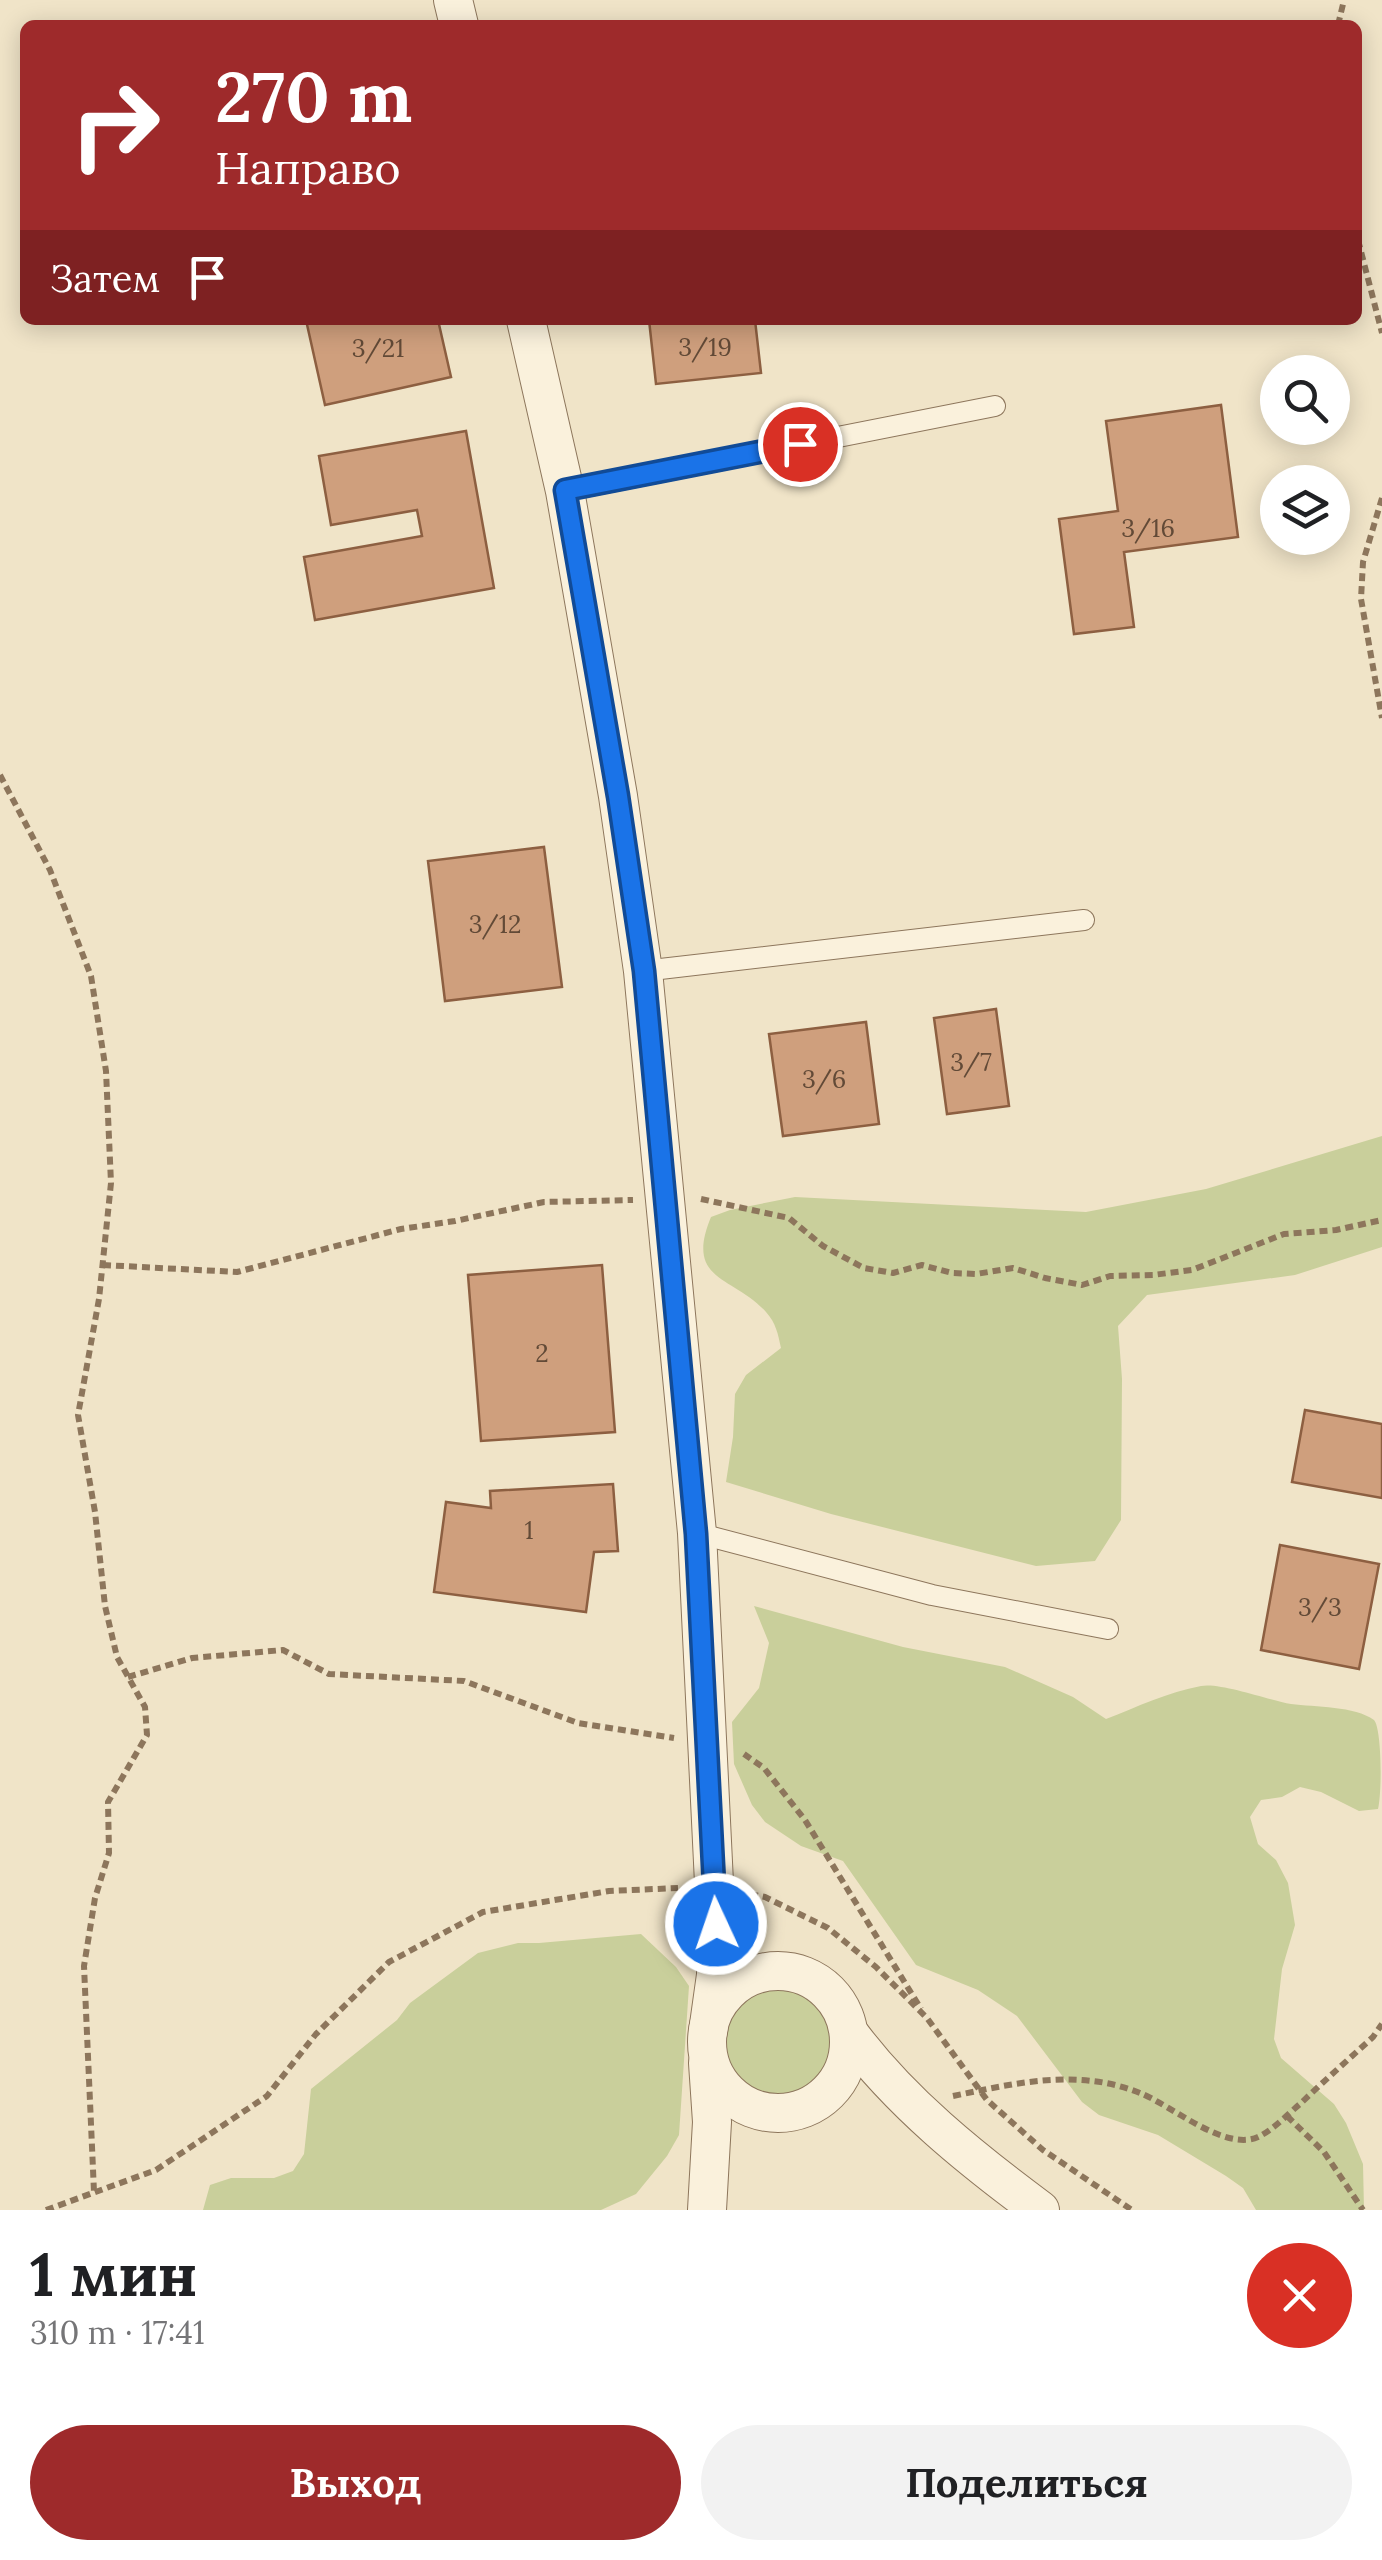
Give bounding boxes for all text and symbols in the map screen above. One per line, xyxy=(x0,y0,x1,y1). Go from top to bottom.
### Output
text: 270 m xyxy=(215,52,412,141)
icon: right xyxy=(50,60,180,190)
text: Направо xyxy=(215,139,401,196)
icon: arrive xyxy=(180,250,235,305)
text: Затем xyxy=(50,254,160,302)
house number: 3/19 xyxy=(678,331,732,363)
house number: 3/21 xyxy=(352,332,404,364)
map controls xyxy=(1260,355,1350,555)
button: search xyxy=(1260,355,1350,445)
pin xyxy=(758,402,843,487)
icon: arrive xyxy=(773,417,828,472)
button: layers xyxy=(1260,465,1350,555)
house number: 3/16 xyxy=(1121,512,1175,544)
house number: 3/12 xyxy=(469,908,521,940)
house number: 3/7 xyxy=(950,1046,992,1078)
house number: 3/6 xyxy=(802,1063,846,1095)
house number: 2 xyxy=(535,1337,549,1369)
house number: 1 xyxy=(524,1514,534,1546)
house number: 3/3 xyxy=(1298,1591,1342,1623)
position arrow xyxy=(664,1872,768,1976)
text: 1 мин xyxy=(30,2236,198,2312)
button: close xyxy=(1247,2243,1352,2348)
text: 310 m · 17:41 xyxy=(30,2312,205,2353)
button: Выход xyxy=(30,2425,681,2540)
button: Поделиться xyxy=(701,2425,1352,2540)

